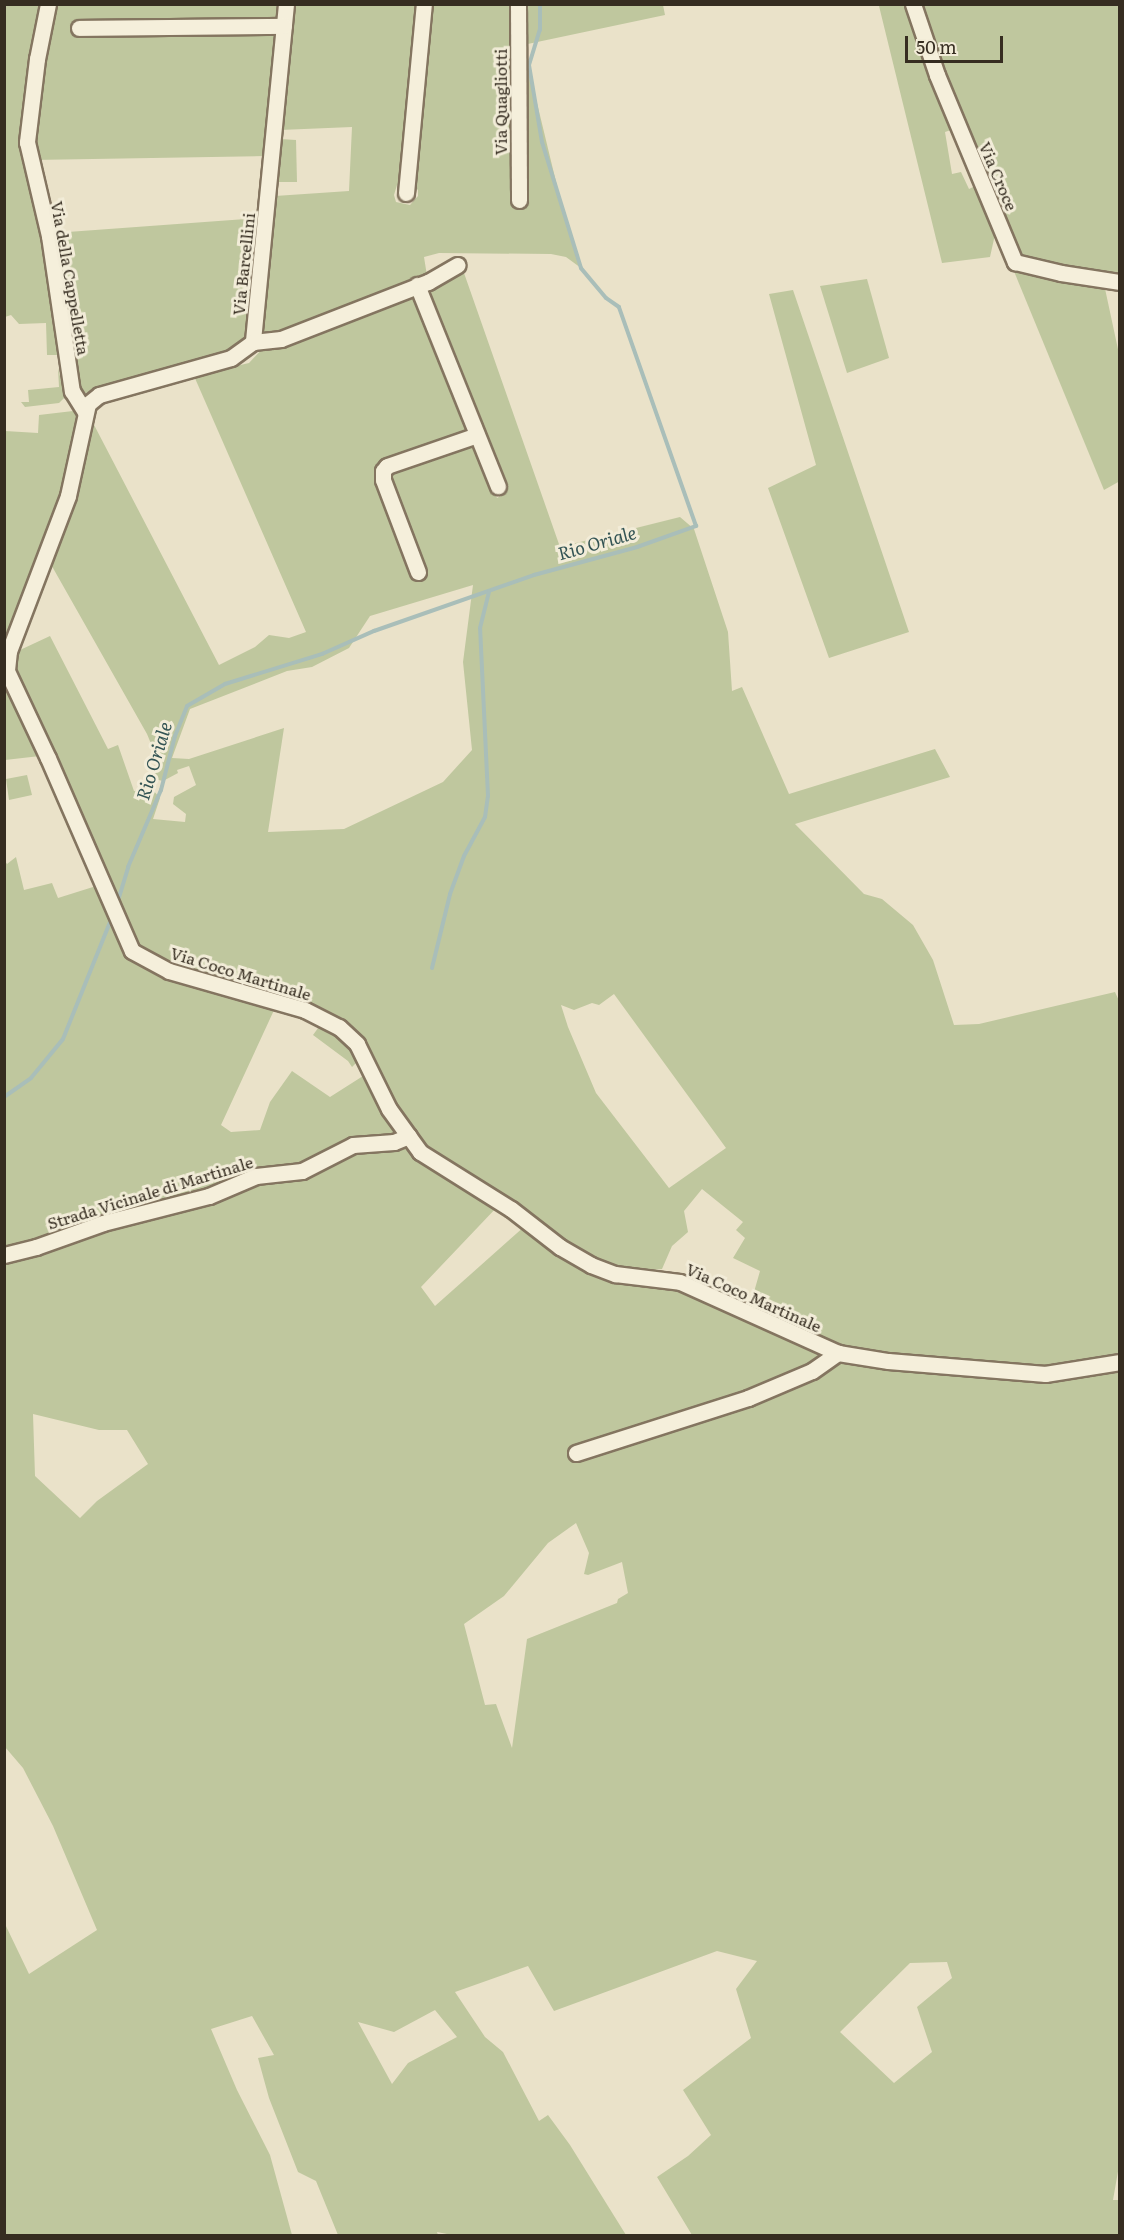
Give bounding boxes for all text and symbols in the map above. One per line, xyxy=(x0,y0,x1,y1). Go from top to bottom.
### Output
scale bar xyxy=(908,24,1006,62)
text: 50 m xyxy=(916,33,957,60)
street label: Via Quagliotti xyxy=(490,49,510,155)
street label: Via Croce xyxy=(976,139,1022,213)
street label: Via della Cappelletta xyxy=(48,199,94,357)
street label: Via Barcellini xyxy=(228,212,258,316)
water label: Rio Oriale xyxy=(555,522,639,564)
water label: Rio Oriale xyxy=(132,719,176,803)
street label: Via Coco Martinale xyxy=(168,942,314,1004)
street label: Strada Vicinale di Martinale xyxy=(45,1152,255,1232)
street label: Via Coco Martinale xyxy=(683,1259,825,1335)

